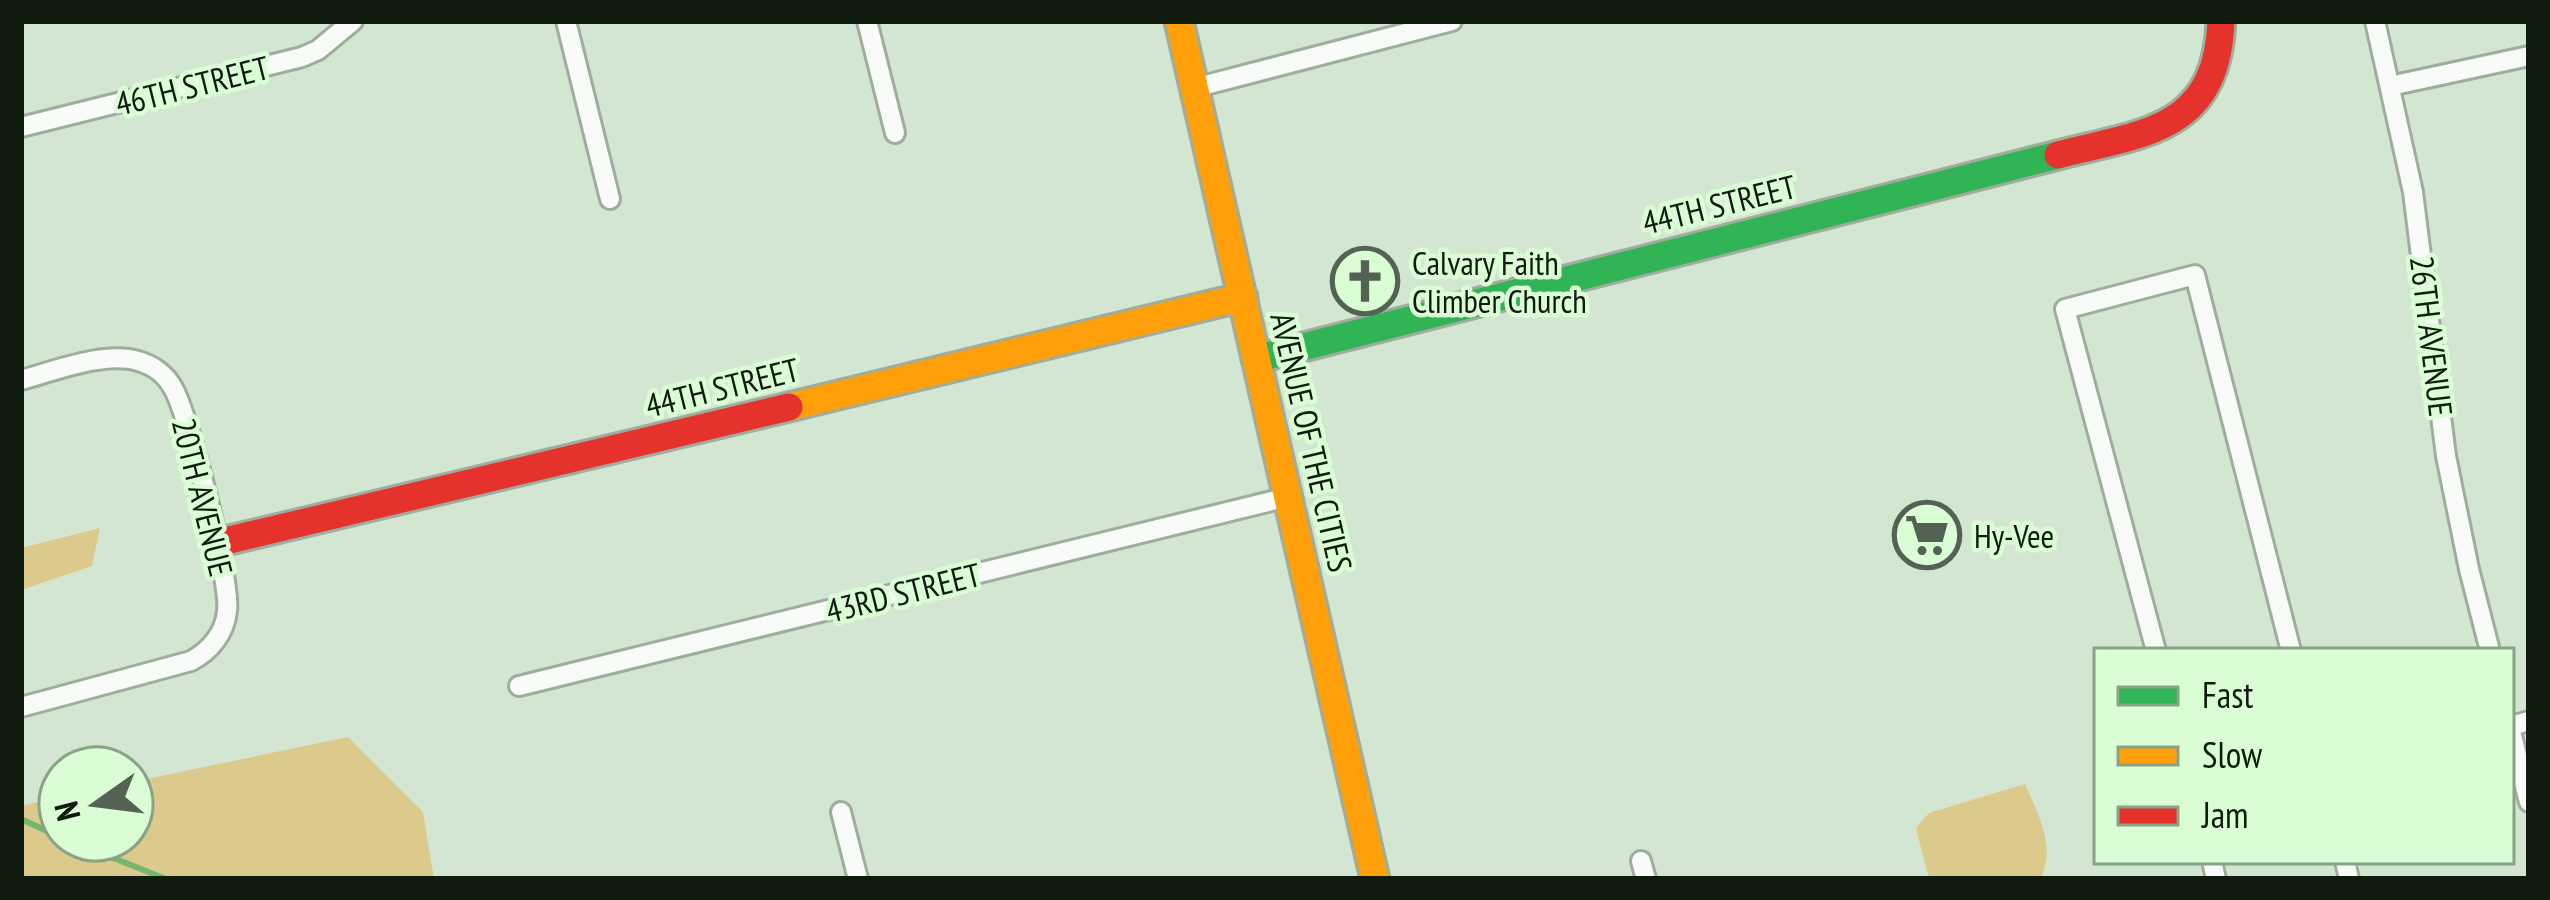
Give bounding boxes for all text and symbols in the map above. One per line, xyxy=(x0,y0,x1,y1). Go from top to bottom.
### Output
street label: 46TH STREET xyxy=(111,45,274,125)
street label: 44TH STREET xyxy=(1638,164,1801,244)
place label: Calvary Faith Climber Church xyxy=(1412,241,1587,322)
church icon: Calvary Faith Climber Church xyxy=(1330,246,1400,316)
street label: 26TH AVENUE xyxy=(2401,253,2463,419)
street label: AVENUE OF THE CITIES xyxy=(1261,308,1363,576)
street label: 44TH STREET xyxy=(641,347,804,427)
street label: 20TH AVENUE xyxy=(163,414,243,580)
supermarket icon: Hy-Vee xyxy=(1892,500,1962,570)
place label: Hy-Vee xyxy=(1974,514,2054,557)
street label: 43RD STREET xyxy=(821,552,985,632)
legend xyxy=(2094,648,2514,864)
text: Fast xyxy=(2202,671,2253,718)
text: Slow xyxy=(2202,731,2263,778)
north arrow xyxy=(36,744,156,864)
text: Jam xyxy=(2201,791,2249,838)
text: N xyxy=(43,798,89,825)

